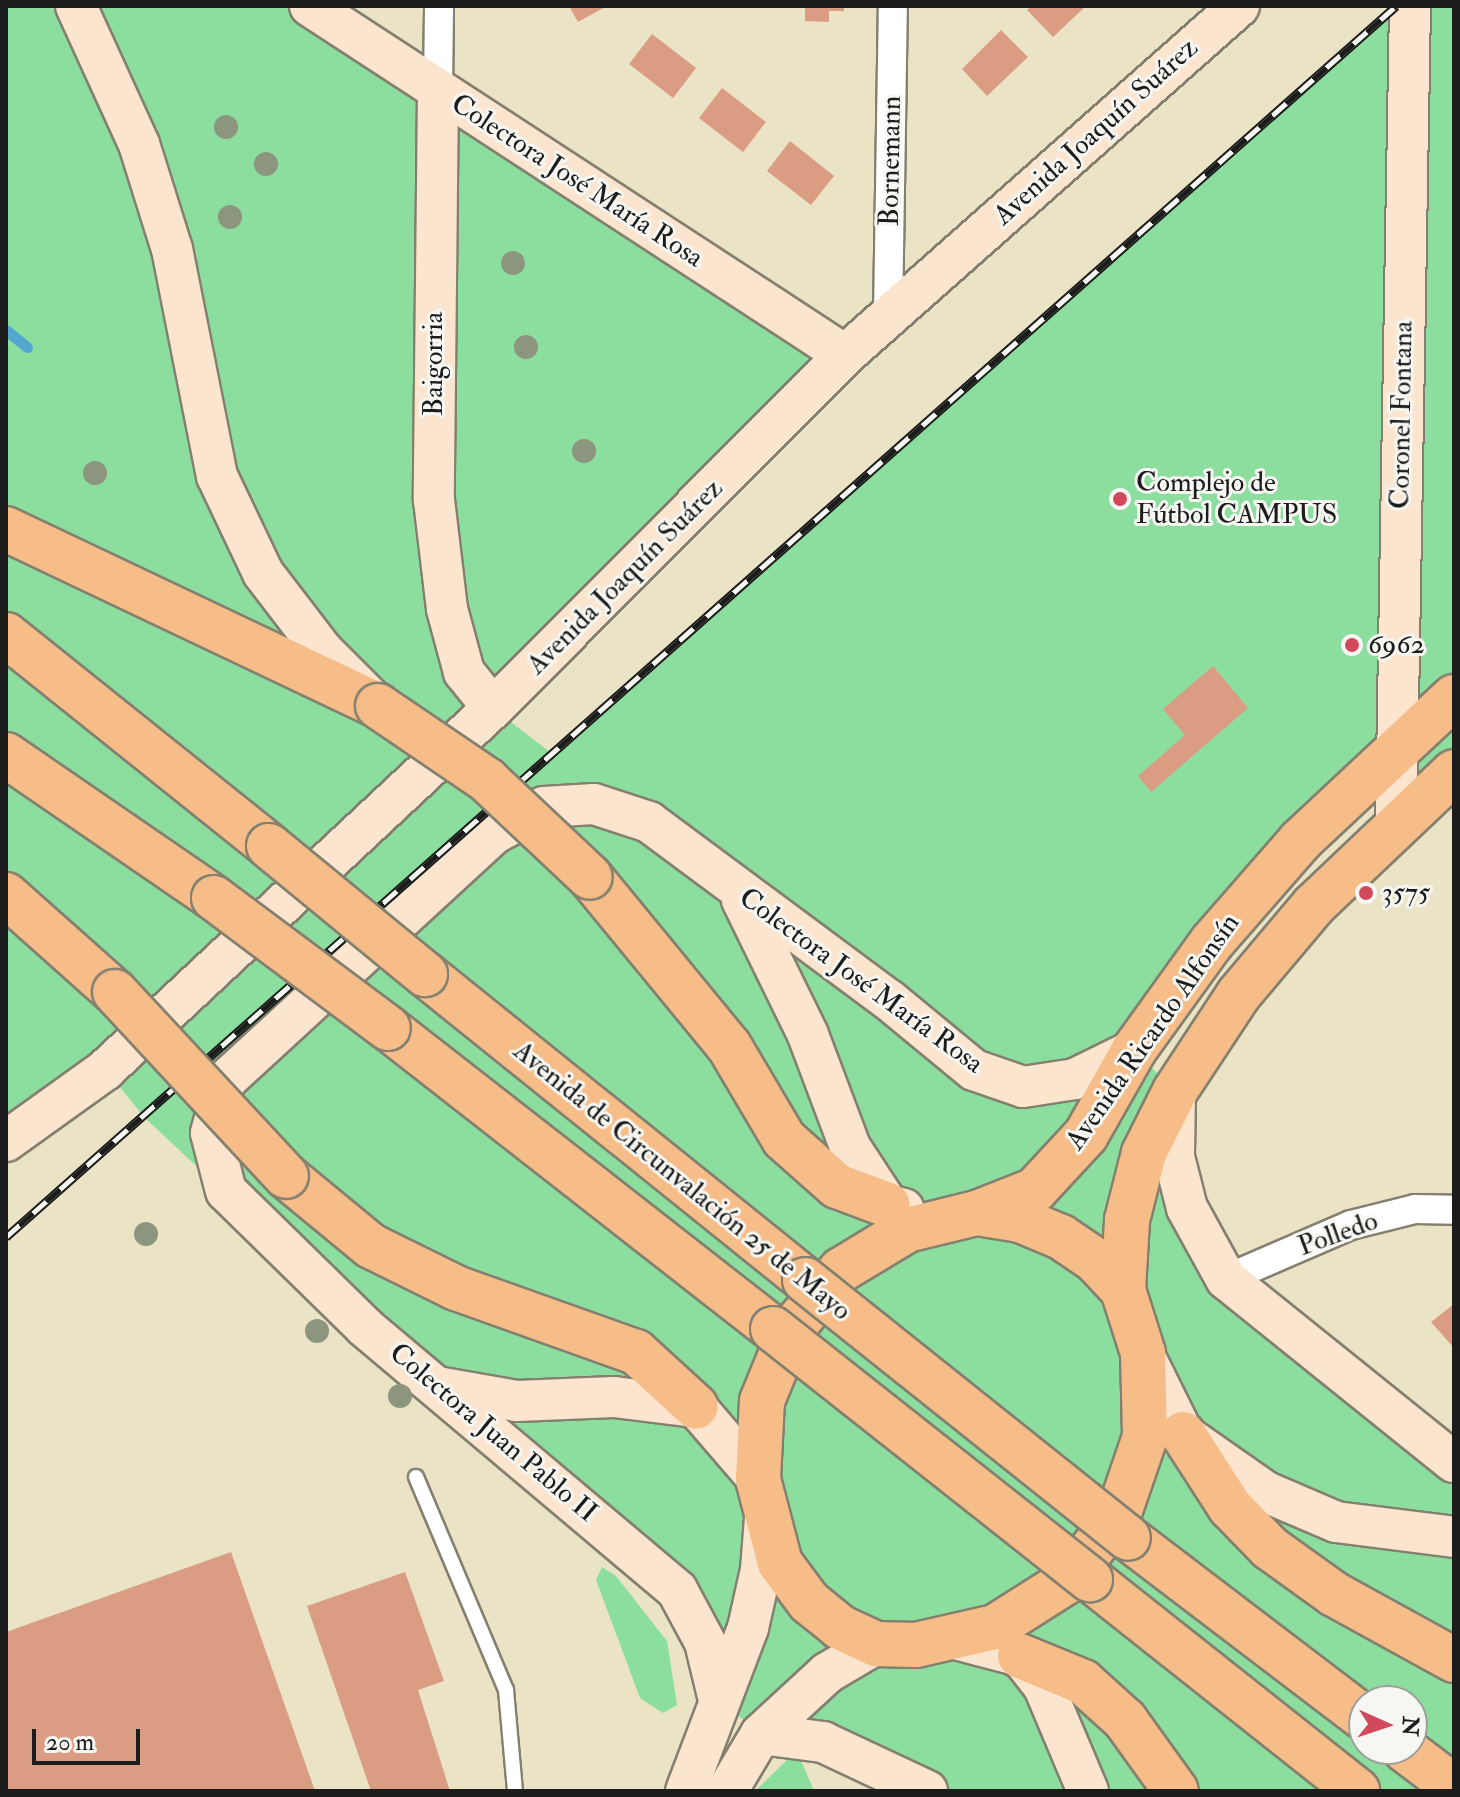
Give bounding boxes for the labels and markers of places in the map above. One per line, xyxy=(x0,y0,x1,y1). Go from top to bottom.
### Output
place label: Complejo de Fútbol CAMPUS xyxy=(1136,466,1337,532)
marker: Complejo de Fútbol CAMPUS xyxy=(1111,490,1129,508)
place label: 6962 xyxy=(1368,628,1425,662)
marker: 6962 xyxy=(1343,636,1361,654)
place label: 3575 xyxy=(1382,876,1430,910)
marker: 3575 xyxy=(1357,884,1375,902)

